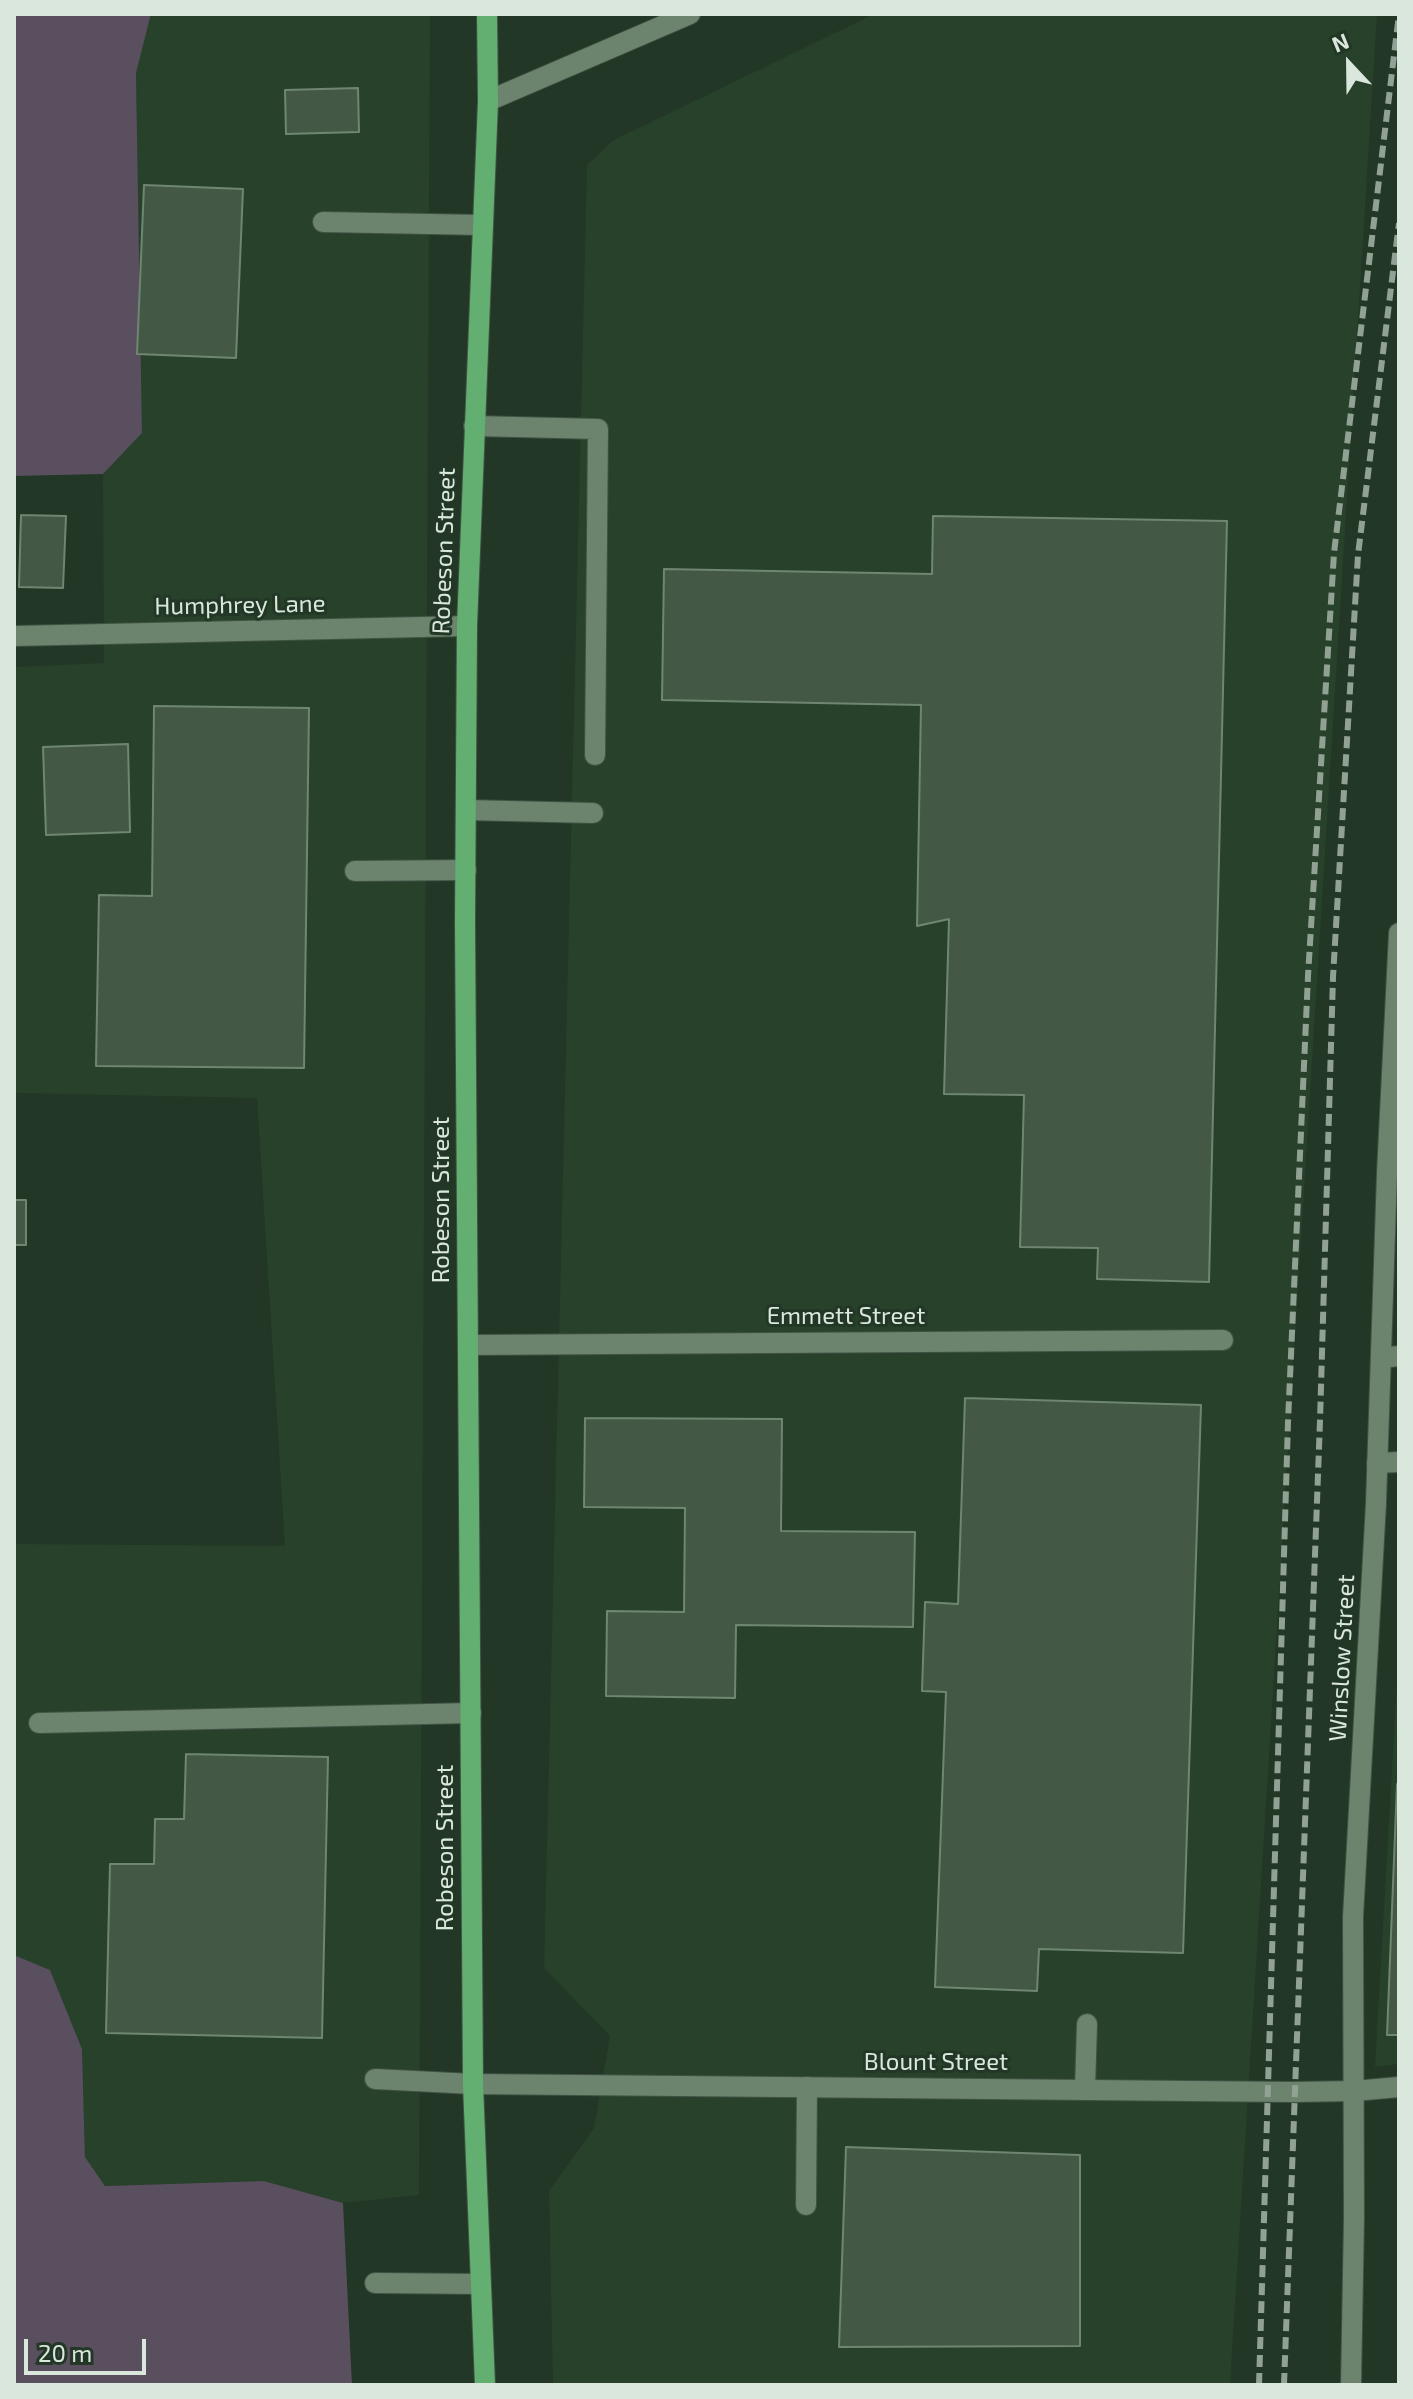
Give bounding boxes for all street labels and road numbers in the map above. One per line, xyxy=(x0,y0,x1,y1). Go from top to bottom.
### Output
street label: Robeson Street xyxy=(427,467,461,635)
street label: Humphrey Lane xyxy=(154,589,326,621)
street label: Robeson Street xyxy=(427,1117,455,1283)
street label: Emmett Street xyxy=(767,1302,925,1330)
street label: Winslow Street xyxy=(1323,1574,1361,1742)
street label: Robeson Street xyxy=(431,1765,459,1931)
street label: Blount Street xyxy=(864,2048,1008,2076)

